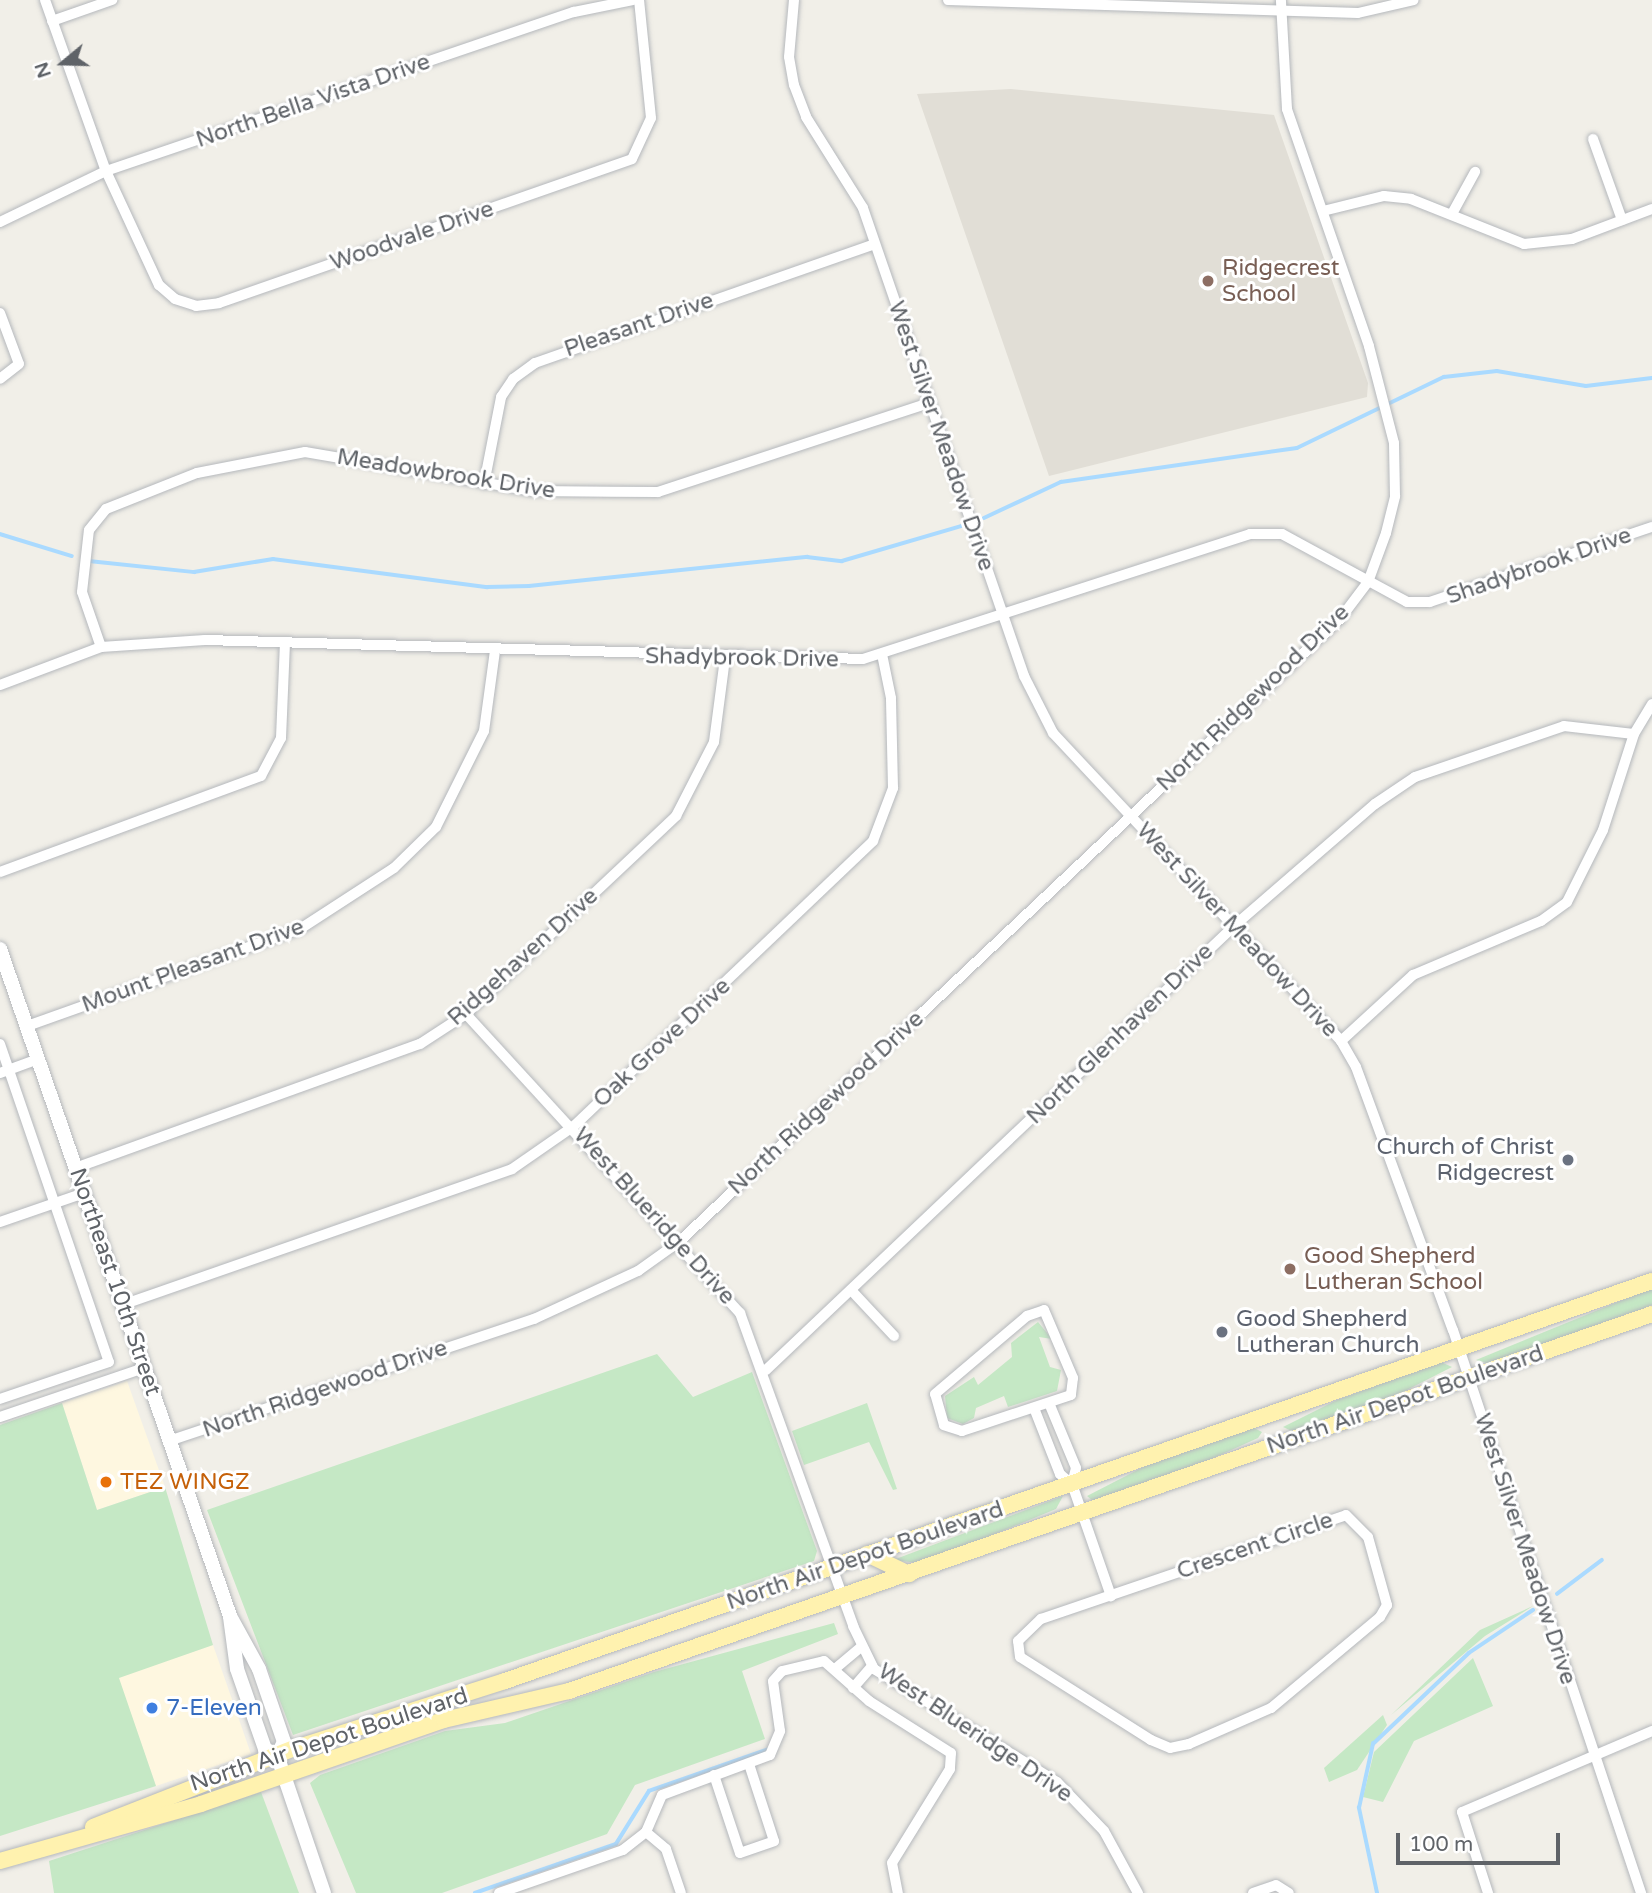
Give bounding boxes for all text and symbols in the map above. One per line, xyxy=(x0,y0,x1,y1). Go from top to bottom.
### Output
north arrow xyxy=(28,28,98,98)
street label: North Bella Vista Drive xyxy=(192,48,434,154)
text: N xyxy=(30,59,56,81)
street label: Woodvale Drive xyxy=(327,195,497,277)
place label: Ridgecrest School xyxy=(1222,254,1340,308)
marker: Ridgecrest School xyxy=(1200,273,1216,289)
street label: Pleasant Drive xyxy=(561,287,717,363)
street label: West Silver Meadow Drive xyxy=(882,298,1000,574)
street label: Meadowbrook Drive xyxy=(335,443,557,505)
street label: Shadybrook Drive xyxy=(1443,521,1635,611)
street label: North Ridgewood Drive xyxy=(1151,599,1355,797)
street label: Shadybrook Drive xyxy=(645,643,839,673)
street label: West Silver Meadow Drive xyxy=(1130,817,1344,1043)
street label: Ridgehaven Drive xyxy=(442,882,604,1032)
street label: Mount Pleasant Drive xyxy=(78,913,308,1019)
street label: North Glenhaven Drive xyxy=(1021,938,1219,1130)
street label: Oak Grove Drive xyxy=(588,972,736,1114)
street label: North Ridgewood Drive xyxy=(723,1005,929,1201)
street label: West Blueridge Drive xyxy=(567,1122,741,1310)
place label: Church of Christ Ridgecrest xyxy=(1376,1133,1554,1187)
marker: Church of Christ Ridgecrest xyxy=(1560,1152,1576,1168)
street label: Northeast 10th Street xyxy=(63,1165,167,1399)
place label: Good Shepherd Lutheran School xyxy=(1304,1242,1483,1296)
marker: Good Shepherd Lutheran School xyxy=(1282,1261,1298,1277)
place label: Good Shepherd Lutheran Church xyxy=(1236,1305,1419,1359)
marker: Good Shepherd Lutheran Church xyxy=(1214,1324,1230,1340)
street label: North Ridgewood Drive xyxy=(199,1334,451,1444)
street label: North Air Depot Boulevard xyxy=(1263,1340,1547,1460)
street label: West Silver Meadow Drive xyxy=(1468,1410,1582,1688)
place label: TEZ WINGZ xyxy=(120,1468,250,1496)
marker: TEZ WINGZ xyxy=(98,1474,114,1490)
street label: North Air Depot Boulevard xyxy=(723,1496,1007,1616)
street label: Crescent Circle xyxy=(1173,1506,1337,1586)
street label: West Blueridge Drive xyxy=(872,1658,1078,1808)
street label: North Air Depot Boulevard xyxy=(187,1682,471,1798)
place label: 7-Eleven xyxy=(166,1694,262,1722)
marker: 7-Eleven xyxy=(144,1700,160,1716)
scale bar xyxy=(1400,1820,1564,1864)
text: 100 m xyxy=(1409,1832,1473,1857)

